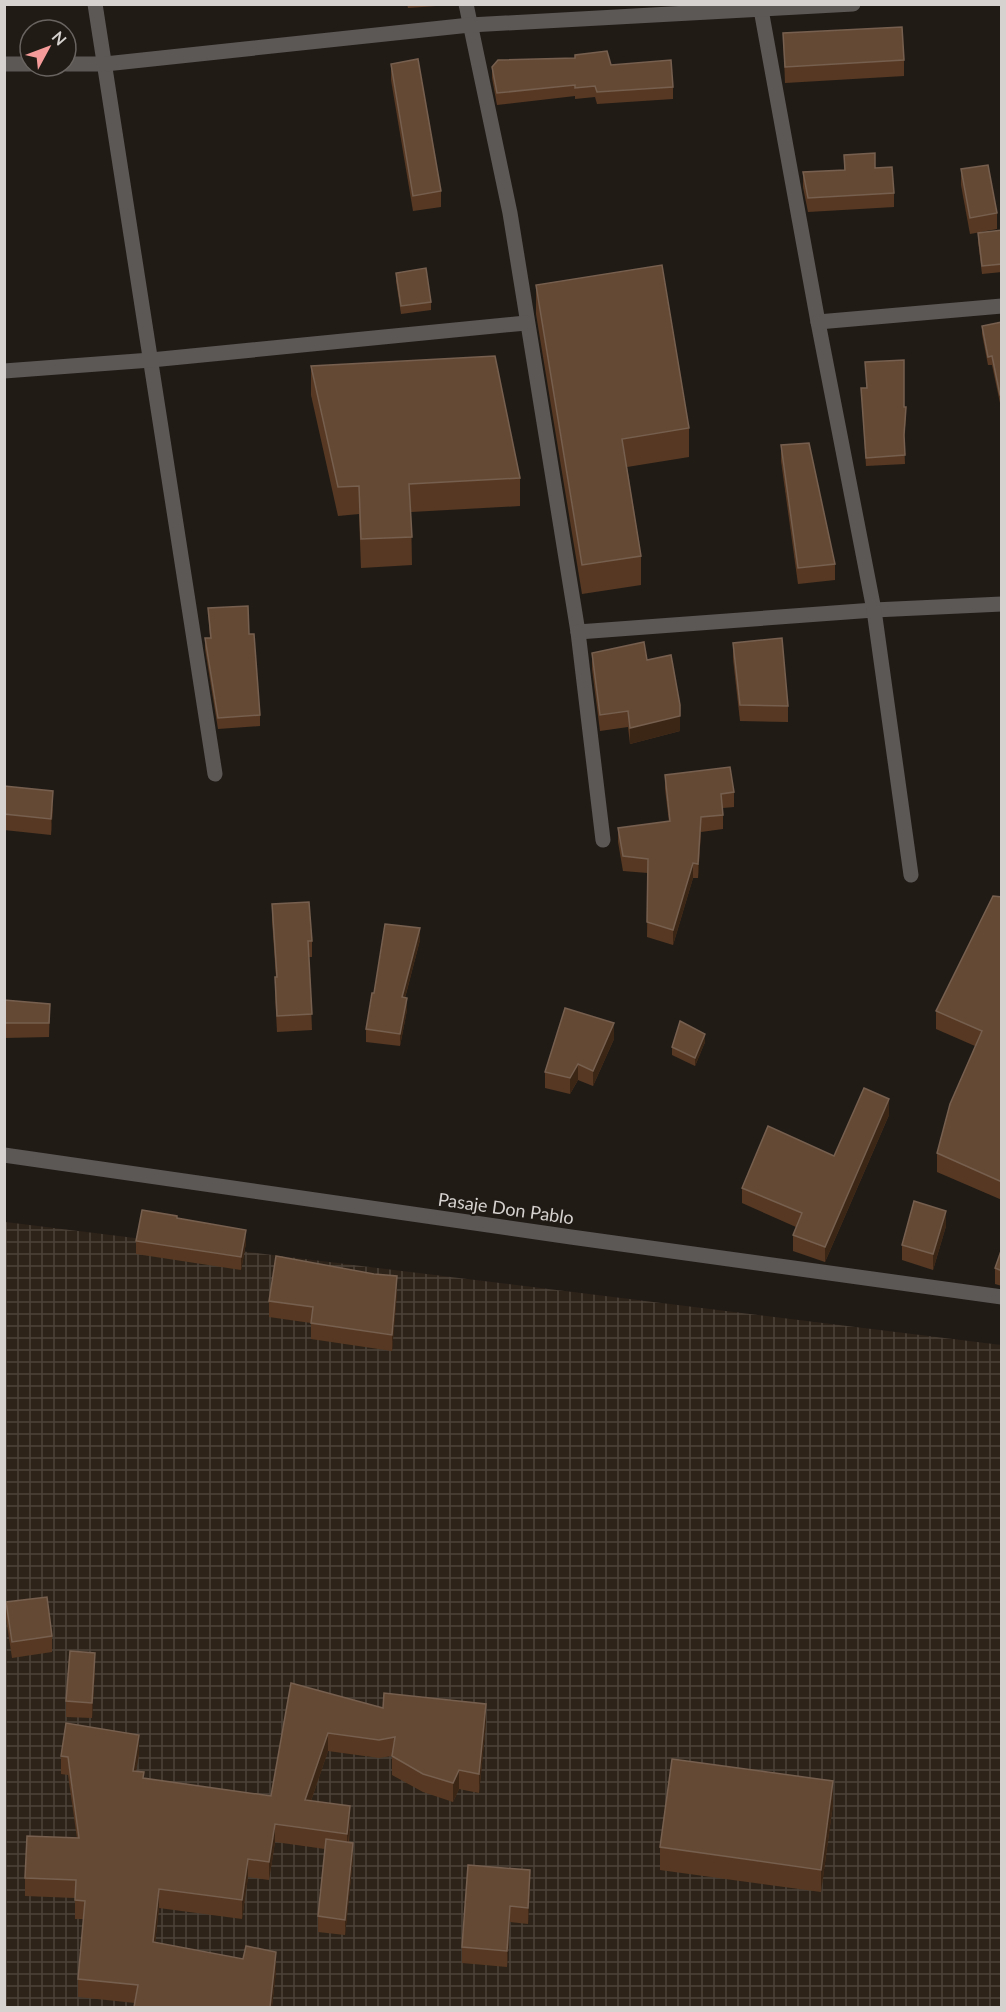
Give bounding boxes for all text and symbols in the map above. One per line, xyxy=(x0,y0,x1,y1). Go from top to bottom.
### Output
north arrow xyxy=(18,18,78,78)
text: N xyxy=(48,27,71,49)
street label: Pasaje Don Pablo xyxy=(437,1188,575,1228)

